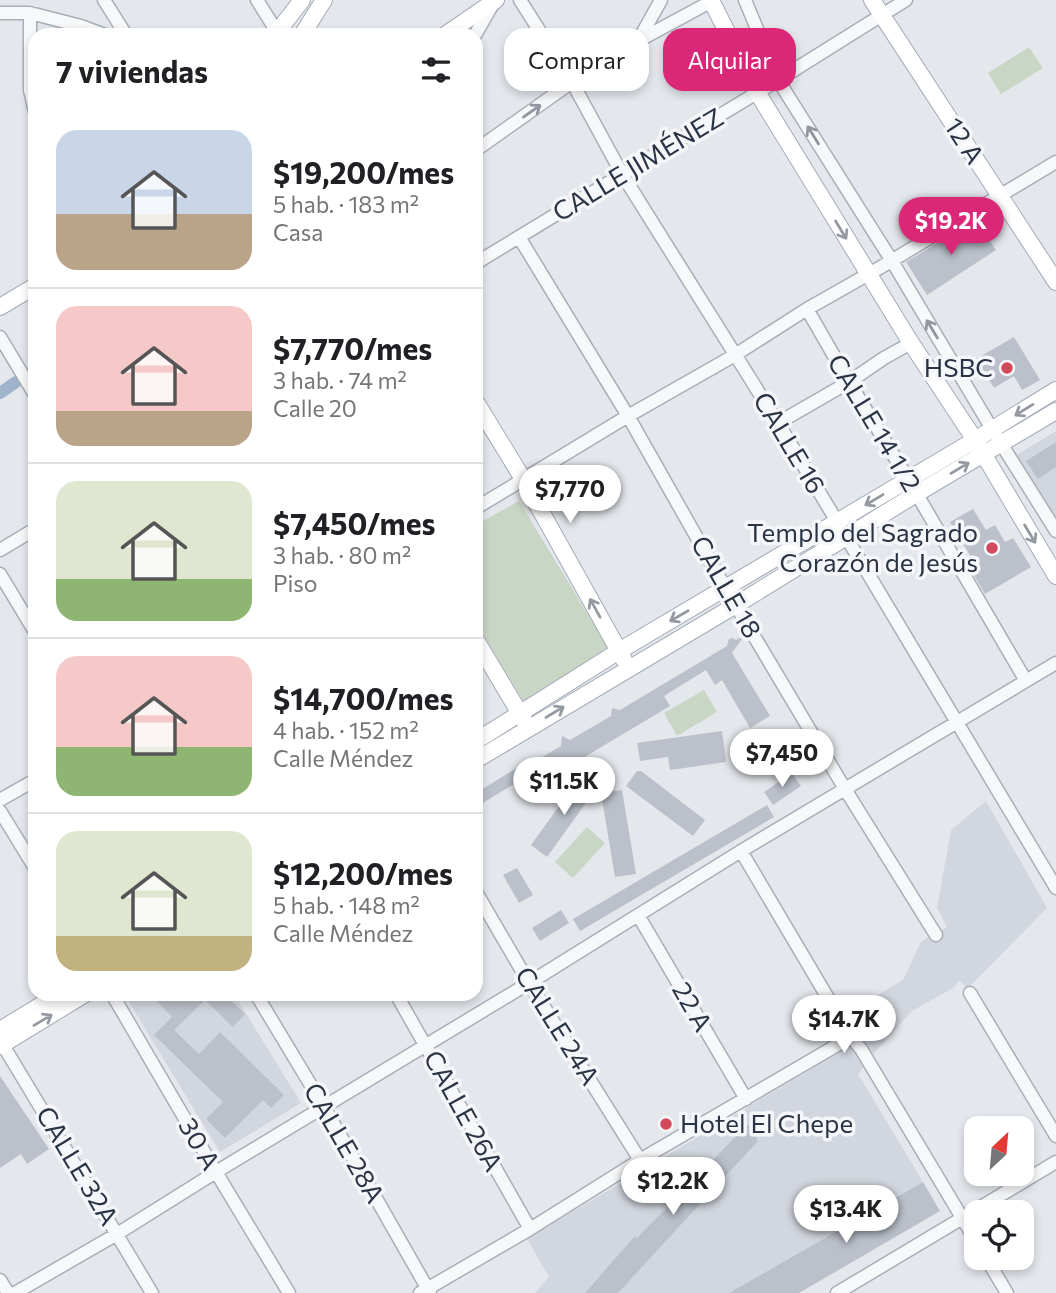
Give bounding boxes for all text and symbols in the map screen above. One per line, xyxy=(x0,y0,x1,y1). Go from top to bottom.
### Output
chip: Comprar xyxy=(504,28,649,91)
chip: Alquilar xyxy=(663,28,796,91)
icon: filters xyxy=(417,51,455,89)
text: 7 viviendas xyxy=(56,52,208,89)
street label: CALLE JIMÉNEZ xyxy=(546,101,728,227)
one-way arrow xyxy=(522,104,541,118)
street label: 12 A xyxy=(939,111,991,169)
one-way arrow xyxy=(805,126,820,145)
text: $19,200/mes xyxy=(273,153,454,190)
icon: home xyxy=(112,158,196,242)
text: 5 hab. · 183 m² xyxy=(273,190,419,218)
pin: $19.2K xyxy=(894,198,1008,257)
text: $19.2K xyxy=(915,206,987,234)
text: Casa xyxy=(273,218,323,246)
one-way arrow xyxy=(835,219,849,239)
one-way arrow xyxy=(925,319,939,339)
text: $7,770/mes xyxy=(273,329,432,366)
icon: home xyxy=(112,334,196,418)
street label: CALLE 14 1/2 xyxy=(822,348,928,497)
place label: HSBC xyxy=(924,351,993,382)
marker: HSBC xyxy=(999,360,1015,376)
text: 3 hab. · 74 m² xyxy=(273,366,407,394)
street label: CALLE 16 xyxy=(748,386,833,499)
text: Calle 20 xyxy=(273,394,357,422)
one-way arrow xyxy=(1015,402,1034,417)
one-way arrow xyxy=(950,460,970,474)
pin: $7,770 xyxy=(513,466,627,525)
text: $7,770 xyxy=(535,474,605,502)
one-way arrow xyxy=(865,493,885,507)
text: $7,450/mes xyxy=(273,504,435,541)
icon: home xyxy=(112,509,196,593)
place label: Templo del Sagrado Corazón de Jesús xyxy=(747,516,978,577)
one-way arrow xyxy=(1024,523,1038,543)
street label: CALLE 18 xyxy=(686,530,769,643)
marker: Templo del Sagrado Corazón de Jesús xyxy=(984,540,1000,556)
text: 3 hab. · 80 m² xyxy=(273,541,411,569)
text: Piso xyxy=(273,569,318,597)
one-way arrow xyxy=(588,599,602,619)
one-way arrow xyxy=(669,610,690,623)
text: $14,700/mes xyxy=(273,679,453,716)
icon: home xyxy=(112,684,196,768)
one-way arrow xyxy=(545,704,565,718)
text: 4 hab. · 152 m² xyxy=(273,716,419,744)
pin: $7,450 xyxy=(725,730,839,789)
text: $7,450 xyxy=(746,738,818,766)
text: Calle Méndez xyxy=(273,744,413,772)
pin: $11.5K xyxy=(507,758,621,817)
text: $11.5K xyxy=(529,766,599,794)
text: $12,200/mes xyxy=(273,854,453,891)
icon: home xyxy=(112,859,196,943)
text: 5 hab. · 148 m² xyxy=(273,891,420,919)
text: Calle Méndez xyxy=(273,919,413,947)
street label: CALLE 24A xyxy=(510,960,607,1090)
street label: 22 A xyxy=(667,976,720,1036)
pin: $14.7K xyxy=(787,996,901,1055)
text: $14.7K xyxy=(808,1004,880,1032)
one-way arrow xyxy=(32,1013,52,1027)
street label: CALLE 26A xyxy=(418,1044,510,1176)
street label: CALLE 28A xyxy=(299,1077,392,1208)
street label: CALLE 32A xyxy=(31,1100,126,1230)
place label: Hotel El Chepe xyxy=(680,1107,853,1138)
street label: 30 A xyxy=(173,1112,227,1175)
marker: Hotel El Chepe xyxy=(658,1116,674,1132)
north arrow xyxy=(964,1116,1034,1186)
map controls xyxy=(964,1116,1034,1270)
pin: $12.2K xyxy=(616,1158,730,1217)
text: $12.2K xyxy=(637,1166,709,1194)
pin: $13.4K xyxy=(789,1186,903,1245)
text: $13.4K xyxy=(810,1194,882,1222)
button: locate xyxy=(964,1200,1034,1270)

